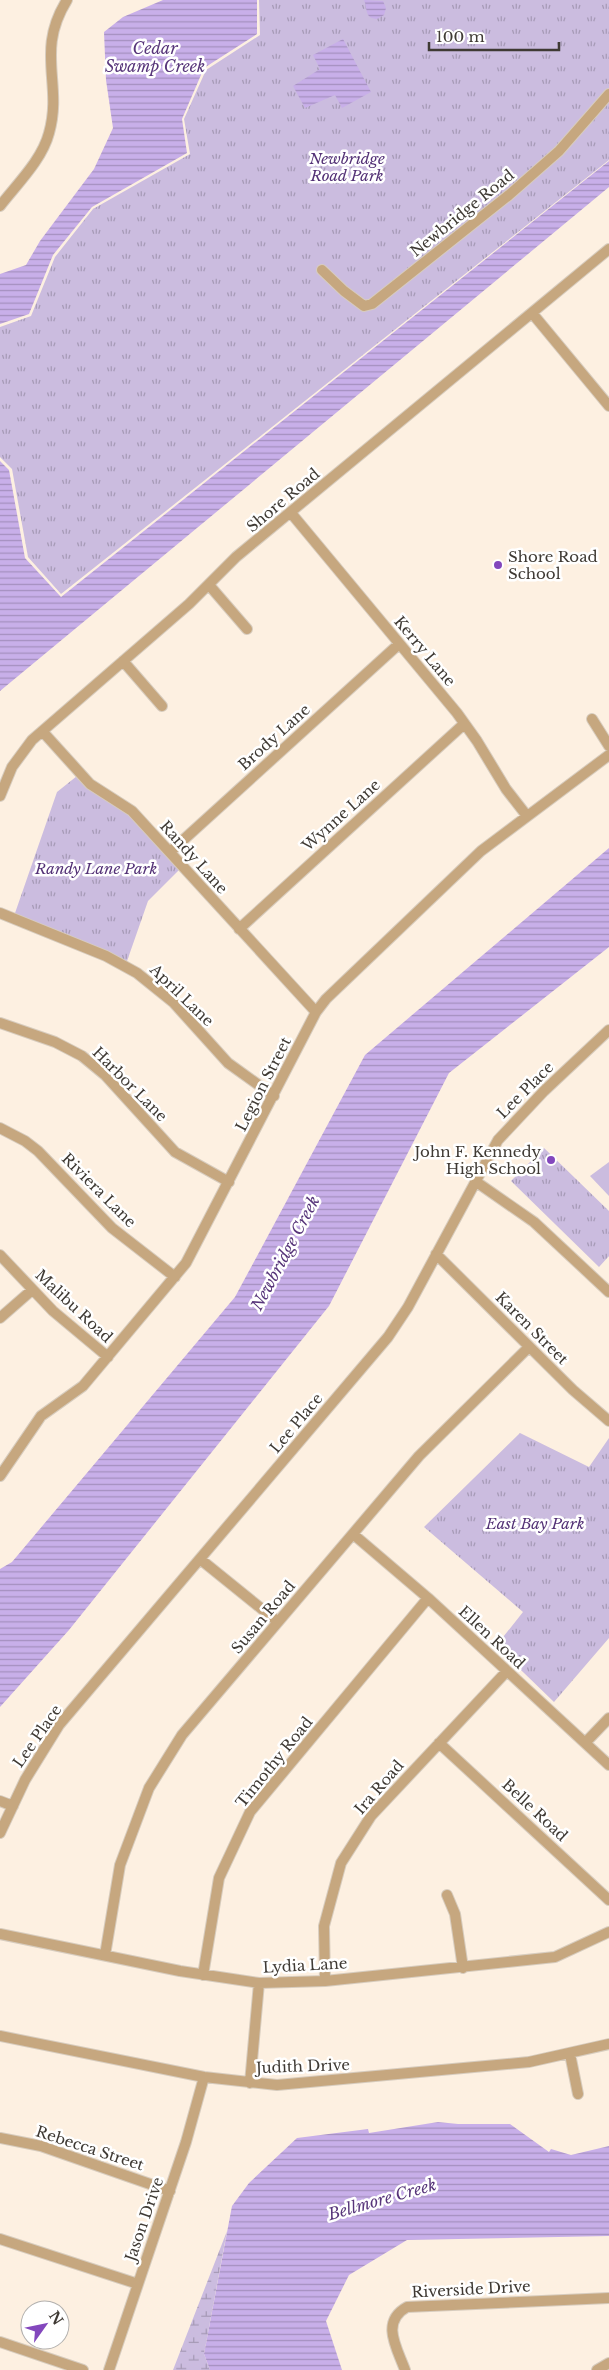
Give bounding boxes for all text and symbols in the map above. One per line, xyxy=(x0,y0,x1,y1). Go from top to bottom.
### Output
scale bar xyxy=(429,20,559,52)
text: 100 m xyxy=(436,27,485,46)
water label: Cedar Swamp Creek xyxy=(105,38,205,76)
park label: Newbridge Road Park xyxy=(308,149,385,185)
street label: Newbridge Road xyxy=(406,165,518,261)
street label: Shore Road xyxy=(243,464,323,536)
place label: Shore Road School xyxy=(508,547,598,583)
marker: Shore Road School xyxy=(492,559,504,571)
street label: Kerry Lane xyxy=(390,612,460,690)
street label: Brody Lane xyxy=(234,700,314,774)
street label: Wynne Lane xyxy=(297,775,384,856)
street label: Randy Lane xyxy=(156,816,232,898)
park label: Randy Lane Park xyxy=(34,859,157,878)
street label: April Lane xyxy=(145,959,218,1030)
street label: Legion Street xyxy=(231,1033,295,1134)
street label: Harbor Lane xyxy=(89,1043,171,1125)
street label: Lee Place xyxy=(493,1058,557,1122)
place label: John F. Kennedy High School xyxy=(413,1142,541,1178)
street label: Riviera Lane xyxy=(58,1149,140,1231)
marker: John F. Kennedy High School xyxy=(545,1154,557,1166)
water label: Newbridge Creek xyxy=(246,1192,324,1315)
street label: Malibu Road xyxy=(31,1265,117,1347)
street label: Karen Street xyxy=(492,1288,573,1369)
street label: Lee Place xyxy=(265,1389,327,1457)
park label: East Bay Park xyxy=(485,1514,584,1533)
street label: Susan Road xyxy=(227,1577,299,1657)
street label: Ellen Road xyxy=(455,1601,529,1673)
street label: Lee Place xyxy=(8,1701,66,1771)
street label: Timothy Road xyxy=(231,1713,317,1811)
street label: Ira Road xyxy=(350,1756,408,1818)
street label: Belle Road xyxy=(498,1775,572,1845)
street label: Lydia Lane xyxy=(262,1953,348,1977)
street label: Judith Drive xyxy=(254,2055,350,2077)
street label: Rebecca Street xyxy=(34,2122,147,2174)
street label: Jason Drive xyxy=(120,2174,167,2266)
water label: Bellmore Creek xyxy=(325,2174,438,2224)
street label: Riverside Drive xyxy=(411,2276,531,2302)
north arrow xyxy=(20,2300,70,2350)
text: N xyxy=(45,2307,67,2328)

